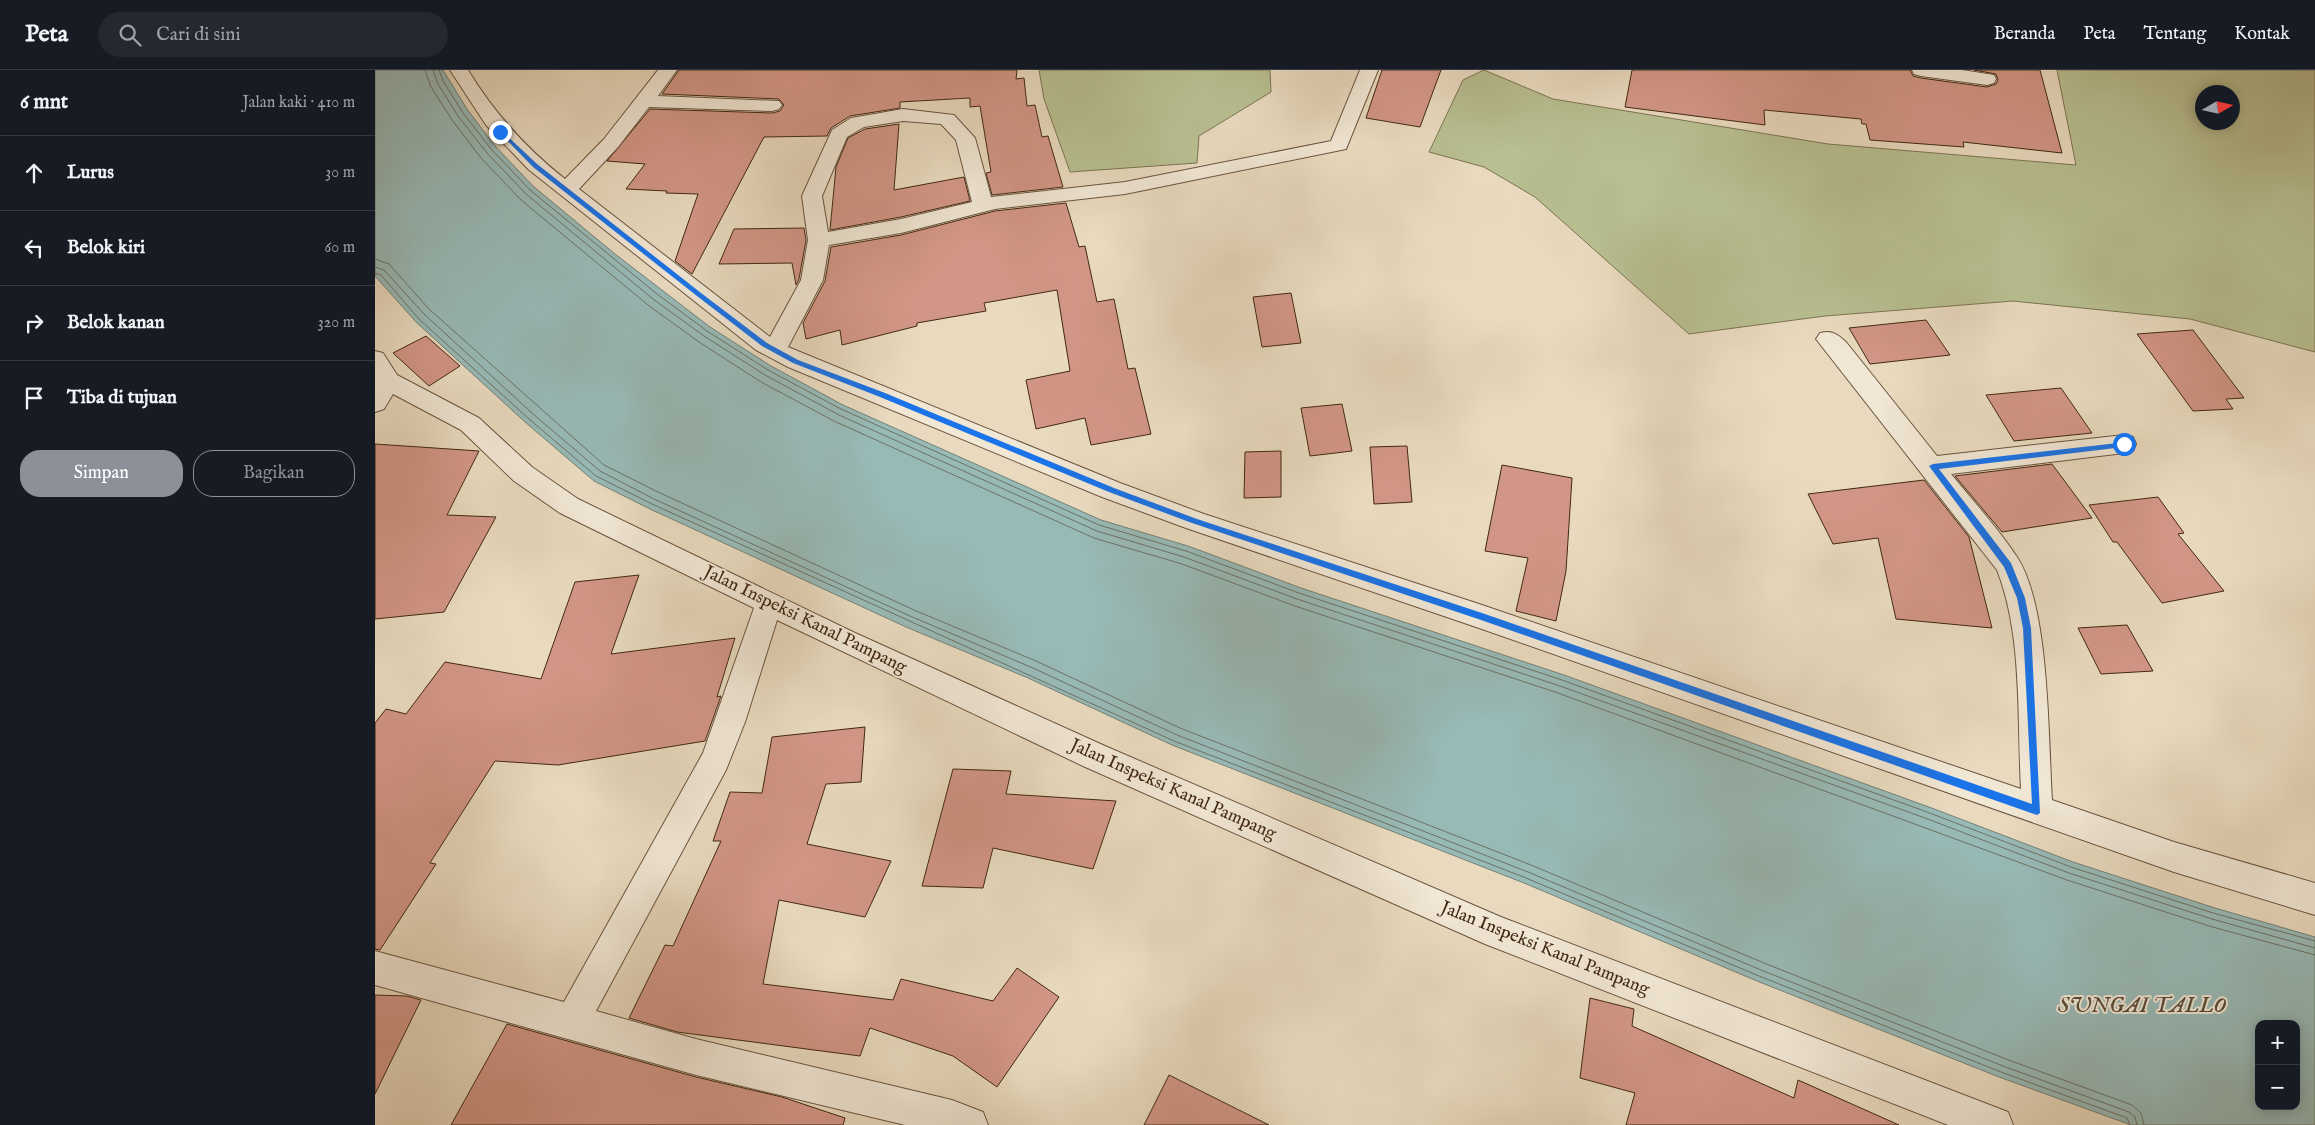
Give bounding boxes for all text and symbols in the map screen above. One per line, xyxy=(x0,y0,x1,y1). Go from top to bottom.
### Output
search box xyxy=(98,12,448,57)
text: Peta xyxy=(25,19,68,50)
icon: search xyxy=(116,21,144,49)
text: Cari di sini xyxy=(156,23,241,47)
text: Beranda xyxy=(1994,23,2055,46)
text: Peta xyxy=(2083,23,2116,46)
text: Tentang xyxy=(2144,23,2206,46)
text: Kontak xyxy=(2234,23,2290,46)
north arrow xyxy=(2195,85,2240,130)
text: 6 mnt xyxy=(20,89,68,116)
text: Jalan kaki · 410 m xyxy=(242,93,355,113)
route end xyxy=(489,121,512,144)
icon: ahead xyxy=(20,159,48,187)
text: Lurus xyxy=(67,161,114,185)
text: 30 m xyxy=(325,163,355,183)
icon: left xyxy=(20,234,48,262)
text: Belok kiri xyxy=(67,236,145,260)
text: 60 m xyxy=(325,238,355,258)
icon: right xyxy=(20,309,48,337)
text: Belok kanan xyxy=(67,311,165,335)
text: 320 m xyxy=(318,313,355,333)
icon: arrive xyxy=(20,384,48,412)
text: Tiba di tujuan xyxy=(67,386,177,410)
route start xyxy=(2113,433,2136,456)
button: Simpan xyxy=(20,450,183,497)
button: Bagikan xyxy=(193,450,355,497)
street label: Jalan Inspeksi Kanal Pampang xyxy=(698,560,911,679)
street label: Jalan Inspeksi Kanal Pampang xyxy=(1065,733,1280,846)
street label: Jalan Inspeksi Kanal Pampang xyxy=(1435,896,1653,1002)
water label: SUNGAI TALLO xyxy=(2058,992,2226,1020)
map controls xyxy=(2255,1020,2300,1110)
button: + xyxy=(2255,1020,2300,1065)
button: − xyxy=(2255,1065,2300,1110)

